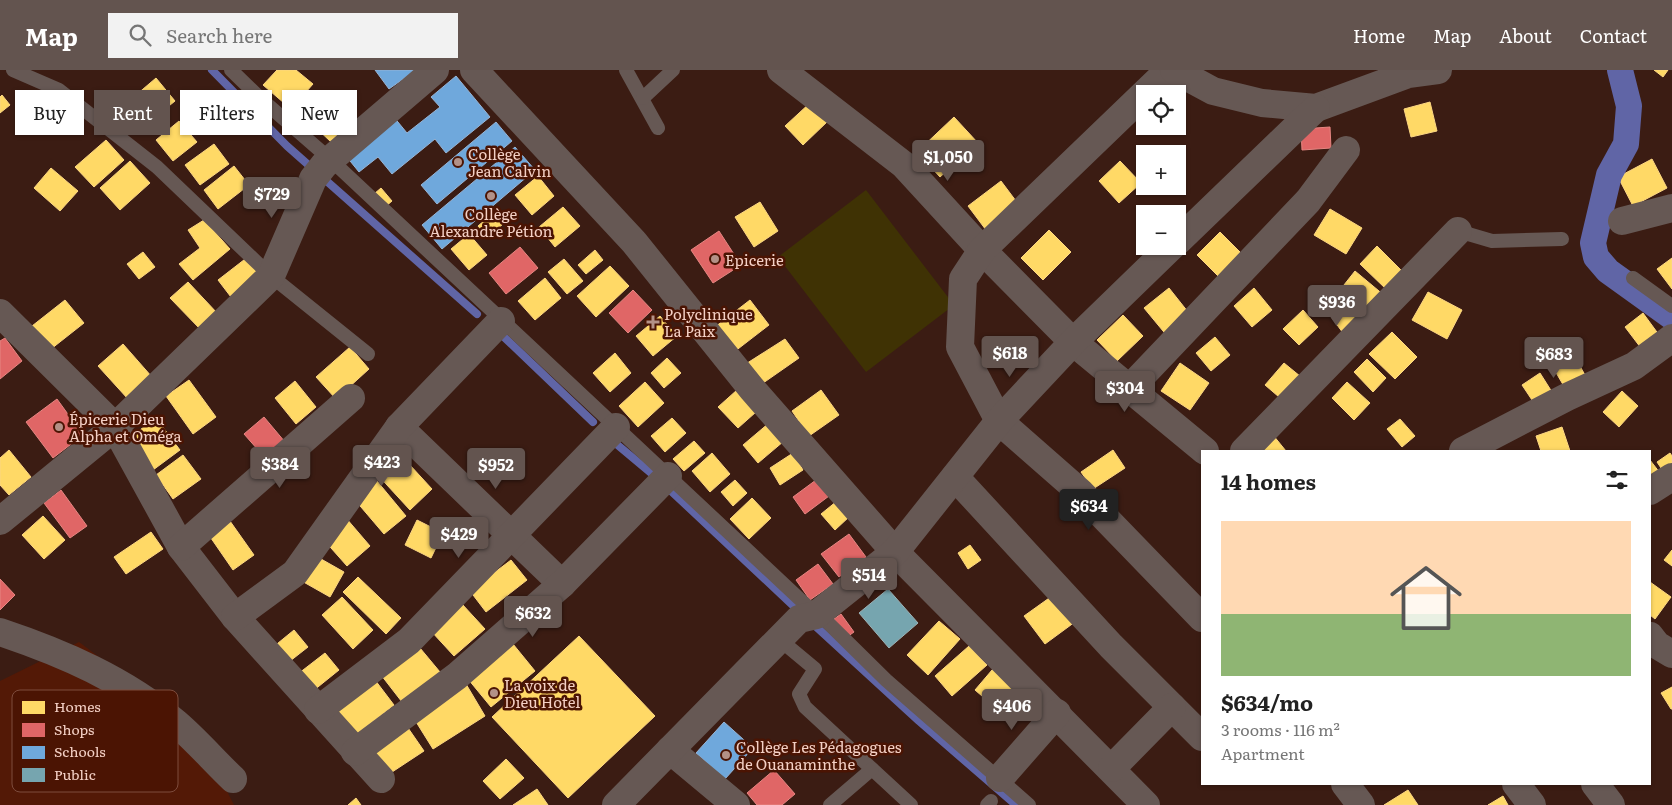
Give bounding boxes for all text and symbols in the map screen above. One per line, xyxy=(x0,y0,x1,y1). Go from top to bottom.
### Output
search box xyxy=(108,13,458,58)
text: Map xyxy=(25,18,78,53)
icon: search xyxy=(126,21,154,49)
text: Search here xyxy=(166,21,272,49)
text: Home xyxy=(1353,22,1405,49)
text: Map xyxy=(1433,22,1471,49)
text: About xyxy=(1499,22,1552,49)
text: Contact xyxy=(1580,22,1647,49)
map controls xyxy=(1136,85,1186,255)
button: locate xyxy=(1136,85,1186,135)
chip: Buy xyxy=(15,90,84,135)
chip: Rent xyxy=(94,90,170,135)
chip: Filters xyxy=(180,90,272,135)
chip: New xyxy=(282,90,357,135)
pin: $1,050 xyxy=(907,140,989,182)
place label: Collège Jean Calvin xyxy=(468,142,551,182)
text: $1,050 xyxy=(923,144,973,168)
button: + xyxy=(1136,145,1186,195)
marker: Collège Jean Calvin xyxy=(452,156,464,168)
pin: $729 xyxy=(242,176,302,219)
text: $729 xyxy=(254,181,290,205)
marker: Collège Alexandre Pétion xyxy=(485,190,497,202)
place label: Collège Alexandre Pétion xyxy=(429,202,553,242)
button: − xyxy=(1136,205,1186,255)
place label: Epicerie xyxy=(725,248,784,271)
marker: Epicerie xyxy=(709,253,721,265)
pin: $936 xyxy=(1307,284,1367,327)
text: $936 xyxy=(1319,289,1355,313)
place label: Polyclinique La Paix xyxy=(664,302,753,342)
marker: Polyclinique La Paix xyxy=(646,315,660,329)
pin: $618 xyxy=(980,336,1040,378)
pin: $683 xyxy=(1524,336,1584,379)
text: $618 xyxy=(993,340,1027,364)
text: $683 xyxy=(1535,341,1573,365)
pin: $304 xyxy=(1095,370,1155,413)
text: $304 xyxy=(1106,375,1144,399)
place label: Épicerie Dieu Alpha et Oméga xyxy=(69,407,183,447)
marker: Épicerie Dieu Alpha et Oméga xyxy=(53,421,65,433)
pin: $423 xyxy=(352,444,412,487)
pin: $384 xyxy=(250,446,310,489)
pin: $952 xyxy=(466,448,526,490)
text: $423 xyxy=(364,449,400,473)
text: $384 xyxy=(261,451,299,475)
text: $952 xyxy=(478,452,514,476)
text: 14 homes xyxy=(1221,465,1316,496)
icon: filters xyxy=(1603,466,1631,494)
pin: $634 xyxy=(1059,488,1119,531)
text: $634 xyxy=(1070,493,1108,517)
pin: $429 xyxy=(429,516,489,559)
text: $429 xyxy=(441,521,477,545)
icon: home xyxy=(1381,553,1471,643)
pin: $514 xyxy=(839,558,899,600)
text: $514 xyxy=(852,562,886,586)
pin: $632 xyxy=(503,596,563,638)
text: $632 xyxy=(515,600,551,624)
place label: La voix de Dieu Hotel xyxy=(504,673,580,713)
text: $634/mo xyxy=(1221,686,1313,717)
marker: La voix de Dieu Hotel xyxy=(488,687,500,699)
pin: $406 xyxy=(982,688,1042,731)
legend xyxy=(12,690,178,792)
text: $406 xyxy=(993,693,1031,717)
text: Homes xyxy=(54,696,101,716)
text: 3 rooms · 116 m² xyxy=(1221,717,1340,741)
text: Shops xyxy=(54,719,94,739)
place label: Collège Les Pédagogues de Ouanaminthe xyxy=(736,735,902,775)
text: Schools xyxy=(54,741,106,761)
text: Apartment xyxy=(1221,741,1305,765)
marker: Collège Les Pédagogues de Ouanaminthe xyxy=(720,749,732,761)
text: Public xyxy=(54,764,96,784)

